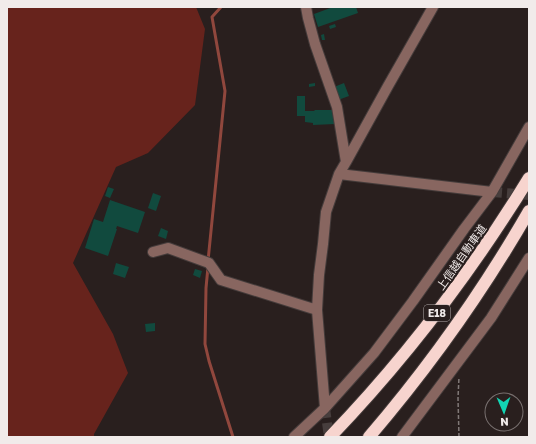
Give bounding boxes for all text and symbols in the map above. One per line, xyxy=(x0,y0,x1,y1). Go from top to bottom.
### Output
street label: 上信越自動車道 xyxy=(434,222,488,292)
road number: E18 xyxy=(424,305,450,321)
north arrow xyxy=(484,392,524,432)
text: N xyxy=(500,416,509,429)

